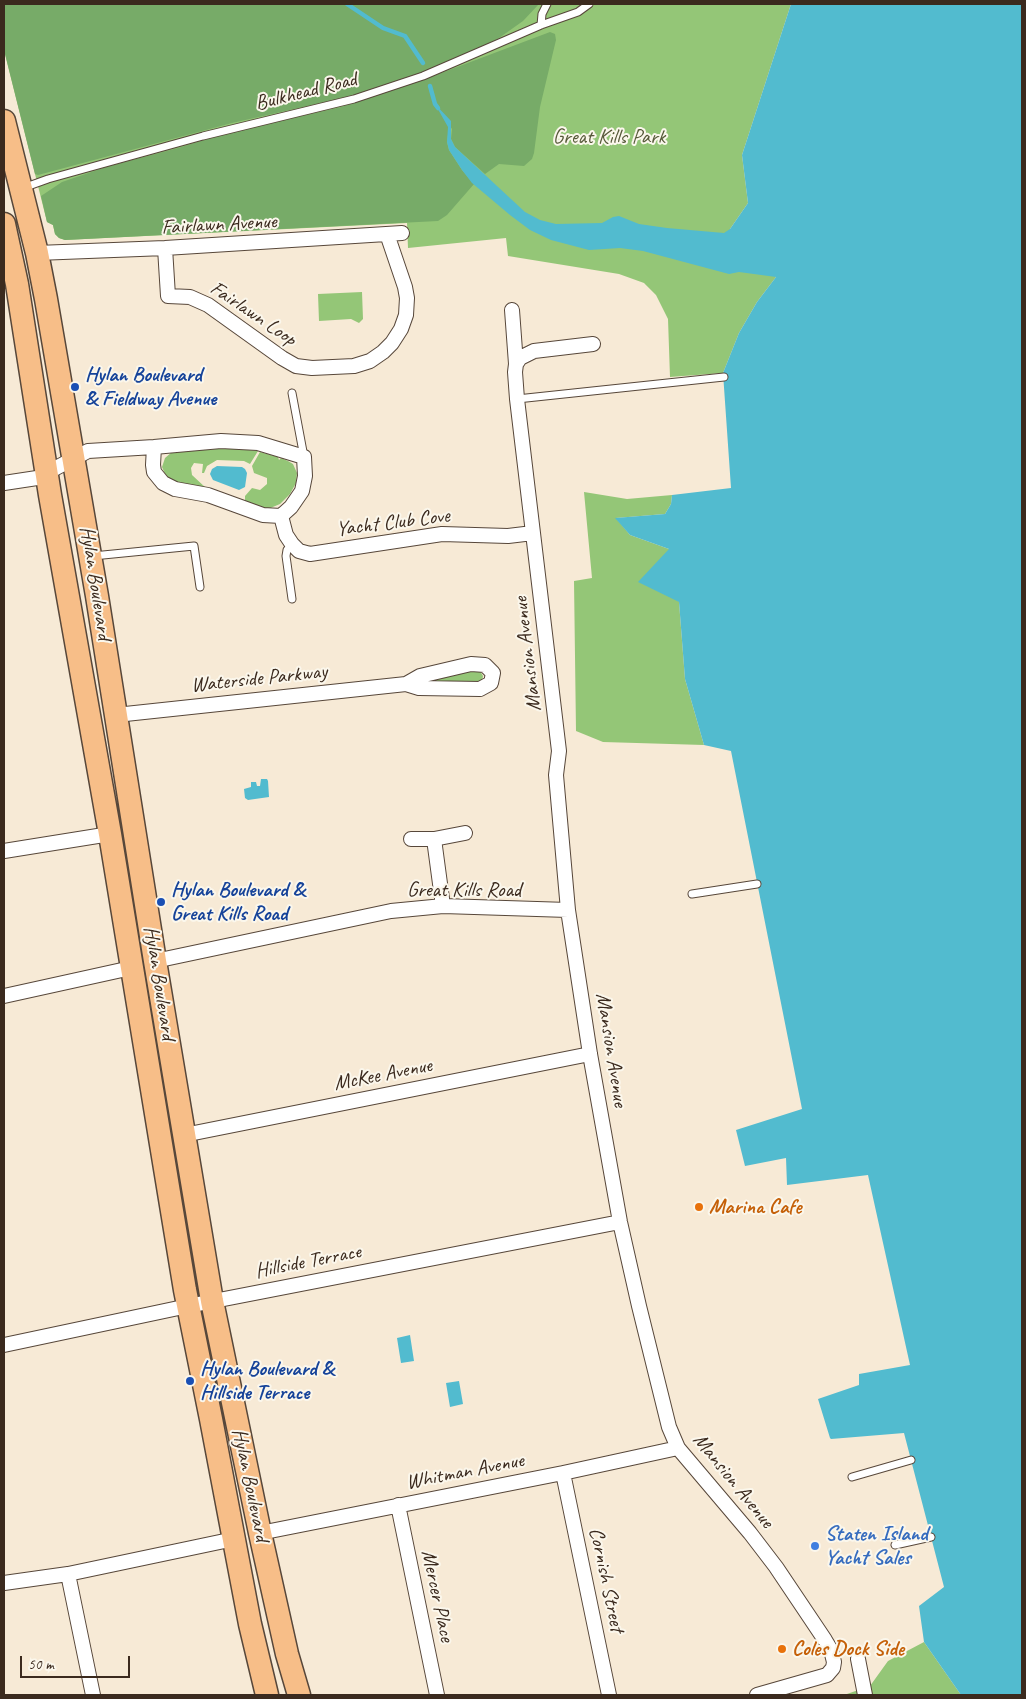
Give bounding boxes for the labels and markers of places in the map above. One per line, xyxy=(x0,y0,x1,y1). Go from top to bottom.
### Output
place label: Hylan Boulevard & Fieldway Avenue xyxy=(85,362,216,412)
marker: Hylan Boulevard & Fieldway Avenue xyxy=(69,381,81,393)
place label: Hylan Boulevard & Great Kills Road xyxy=(171,877,305,927)
marker: Hylan Boulevard & Great Kills Road xyxy=(155,896,167,908)
place label: Marina Cafe xyxy=(709,1194,802,1220)
marker: Marina Cafe xyxy=(693,1201,705,1213)
place label: Hylan Boulevard & Hillside Terrace xyxy=(200,1356,334,1406)
marker: Hylan Boulevard & Hillside Terrace xyxy=(184,1375,196,1387)
place label: Staten Island Yacht Sales xyxy=(825,1521,928,1571)
marker: Staten Island Yacht Sales xyxy=(809,1540,821,1552)
place label: Coles Dock Side xyxy=(792,1636,904,1662)
marker: Coles Dock Side xyxy=(776,1643,788,1655)

